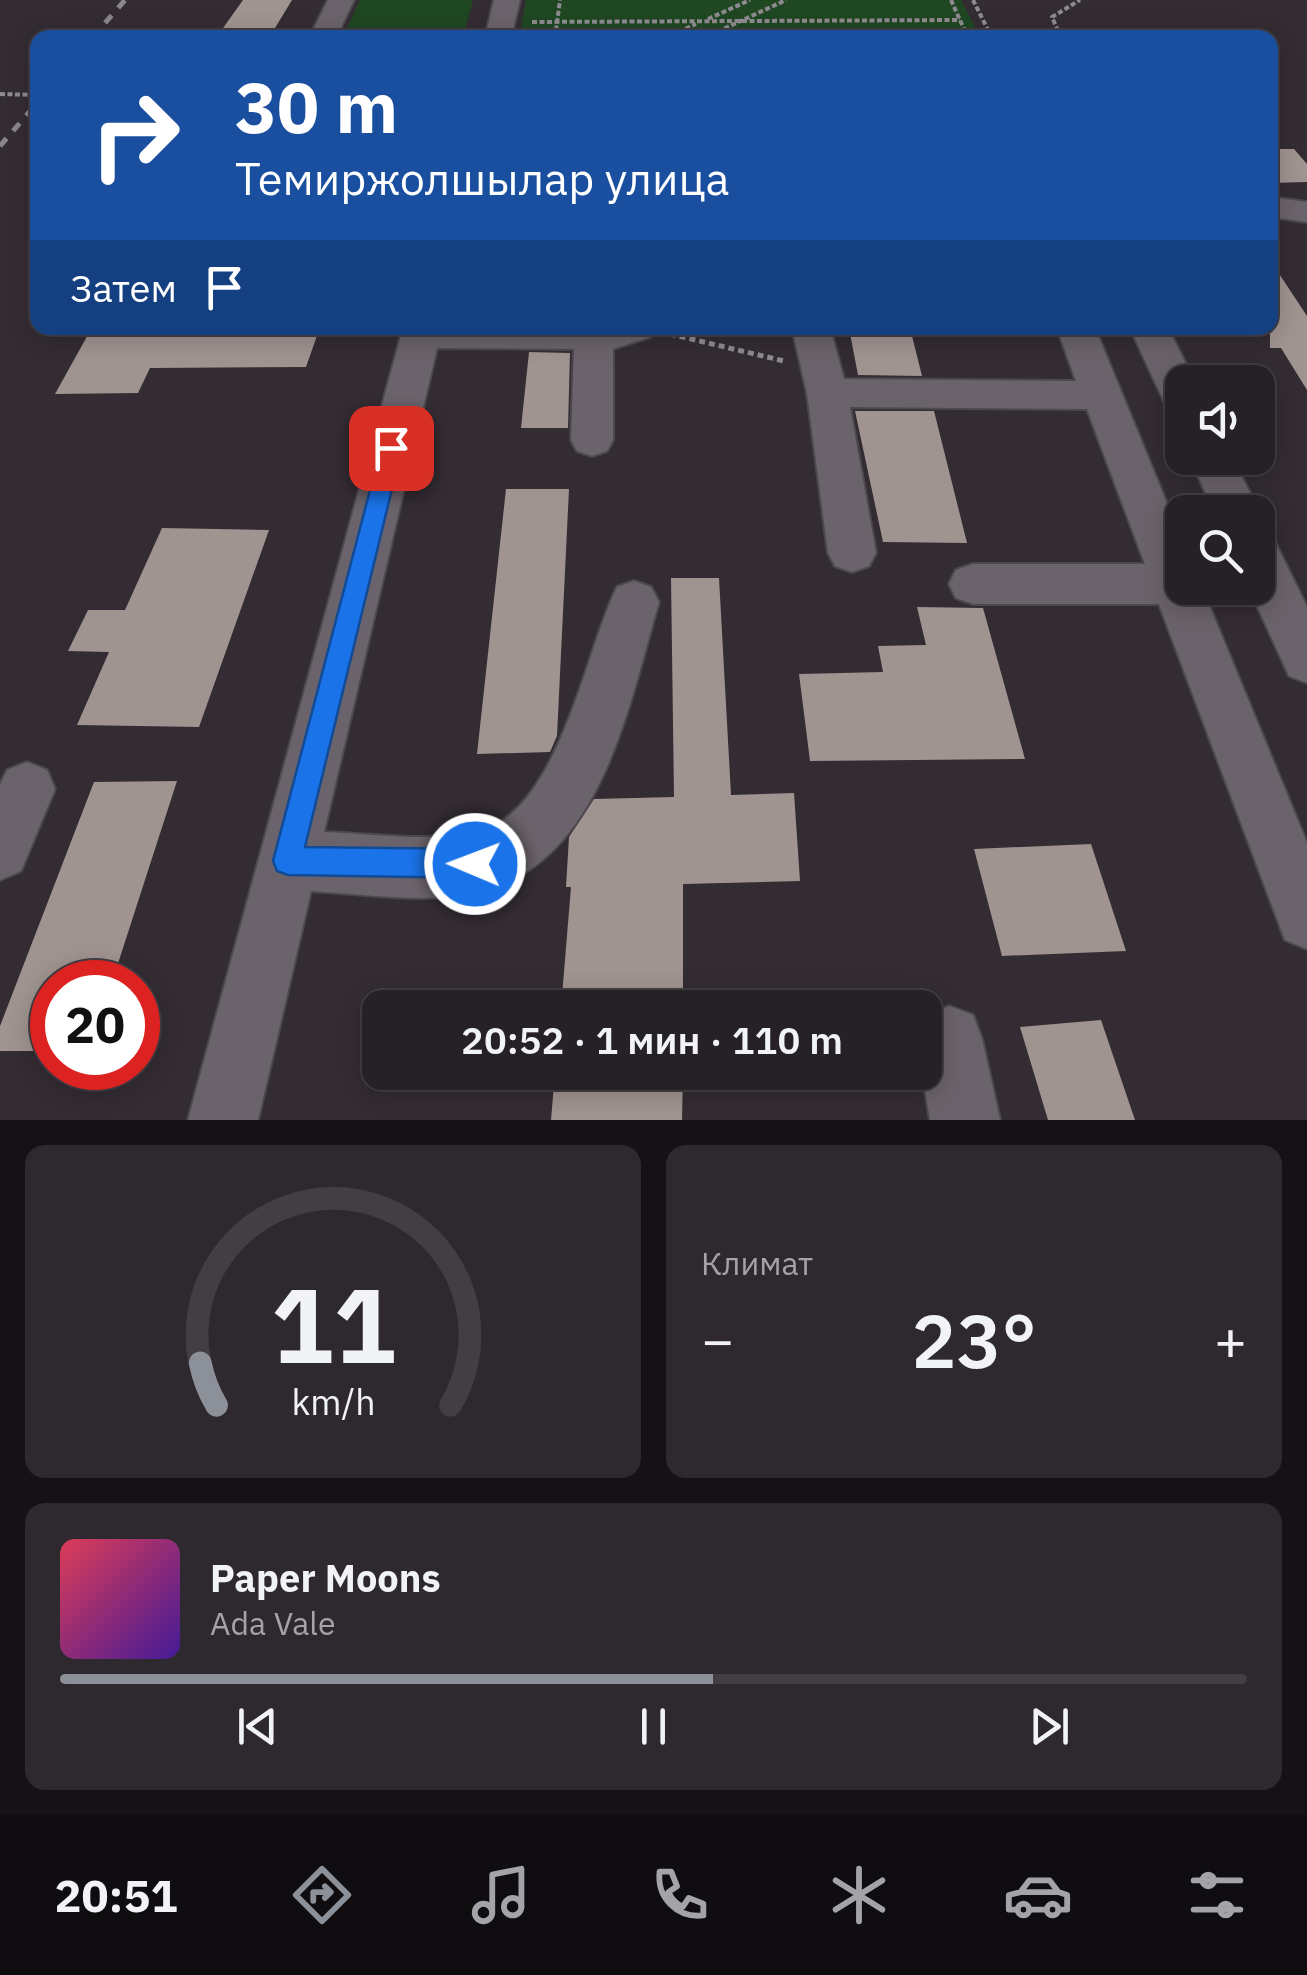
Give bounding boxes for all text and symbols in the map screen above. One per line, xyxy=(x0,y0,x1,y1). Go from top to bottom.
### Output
text: 30 m xyxy=(235,61,398,152)
icon: right xyxy=(70,70,200,200)
text: Темиржолшылар улица xyxy=(235,149,730,207)
icon: arrive xyxy=(197,260,252,315)
text: Затем xyxy=(70,263,177,312)
map controls xyxy=(1165,365,1275,605)
button: sound xyxy=(1165,365,1275,475)
pin xyxy=(349,406,434,491)
icon: arrive xyxy=(364,421,419,476)
button: search xyxy=(1165,495,1275,605)
position arrow xyxy=(423,812,527,916)
speed limit sign: 20 xyxy=(30,960,160,1090)
text: 20:52 · 1 мин · 110 m xyxy=(461,1015,843,1064)
text: Климат xyxy=(701,1242,813,1284)
text: 11 xyxy=(271,1256,395,1392)
text: 23° xyxy=(911,1291,1037,1389)
text: − xyxy=(701,1304,734,1375)
text: + xyxy=(1214,1304,1247,1375)
text: km/h xyxy=(291,1378,375,1425)
text: Paper Moons xyxy=(210,1553,441,1602)
text: Ada Vale xyxy=(210,1602,336,1644)
icon: previous xyxy=(230,1699,285,1754)
icon: pause xyxy=(626,1699,681,1754)
icon: next xyxy=(1022,1699,1077,1754)
icon: directions xyxy=(287,1860,357,1930)
icon: music xyxy=(466,1860,536,1930)
icon: phone xyxy=(645,1860,715,1930)
icon: climate xyxy=(824,1860,894,1930)
icon: car xyxy=(1003,1860,1073,1930)
icon: filters xyxy=(1182,1860,1252,1930)
text: 20:51 xyxy=(55,1866,177,1924)

